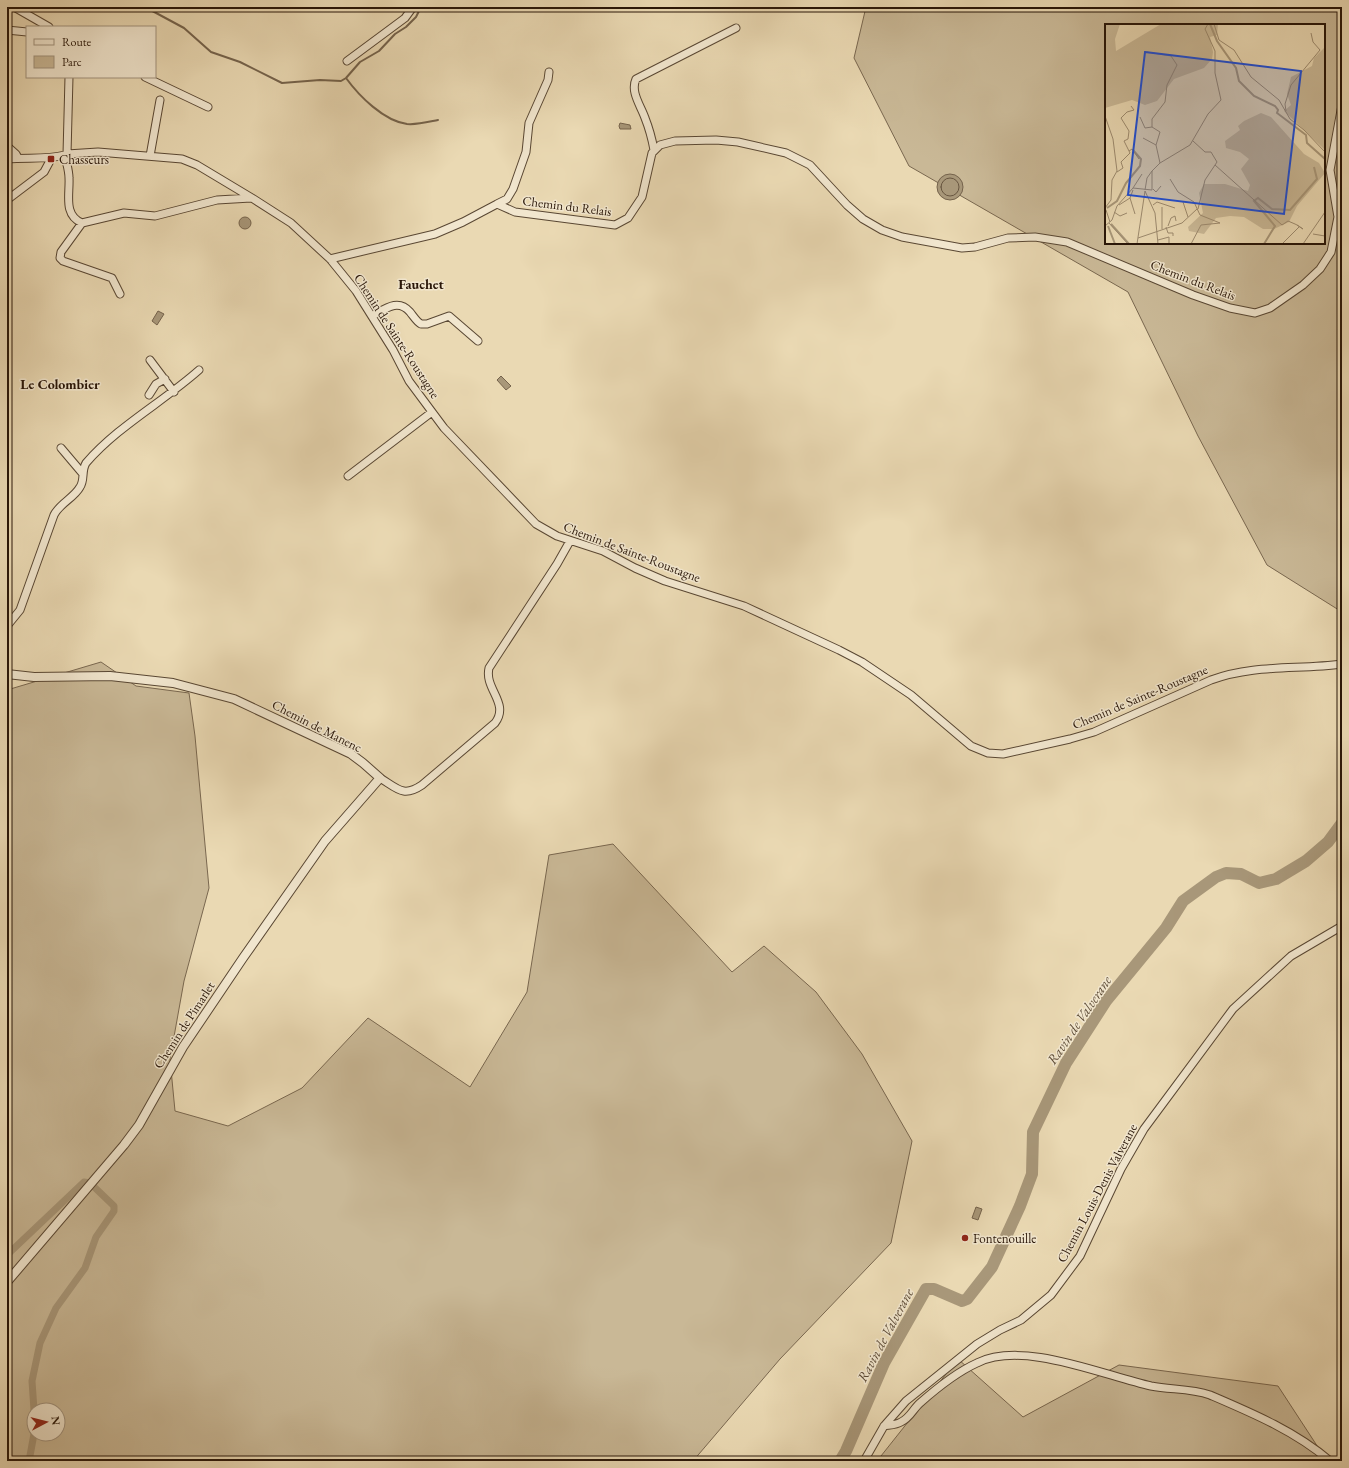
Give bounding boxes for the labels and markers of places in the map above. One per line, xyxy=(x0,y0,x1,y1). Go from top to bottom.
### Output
place label: Chasseurs xyxy=(59,151,109,168)
marker: Chasseurs xyxy=(46,154,56,164)
place label: Fontenouille xyxy=(973,1230,1036,1247)
marker: Fontenouille xyxy=(960,1233,970,1243)

